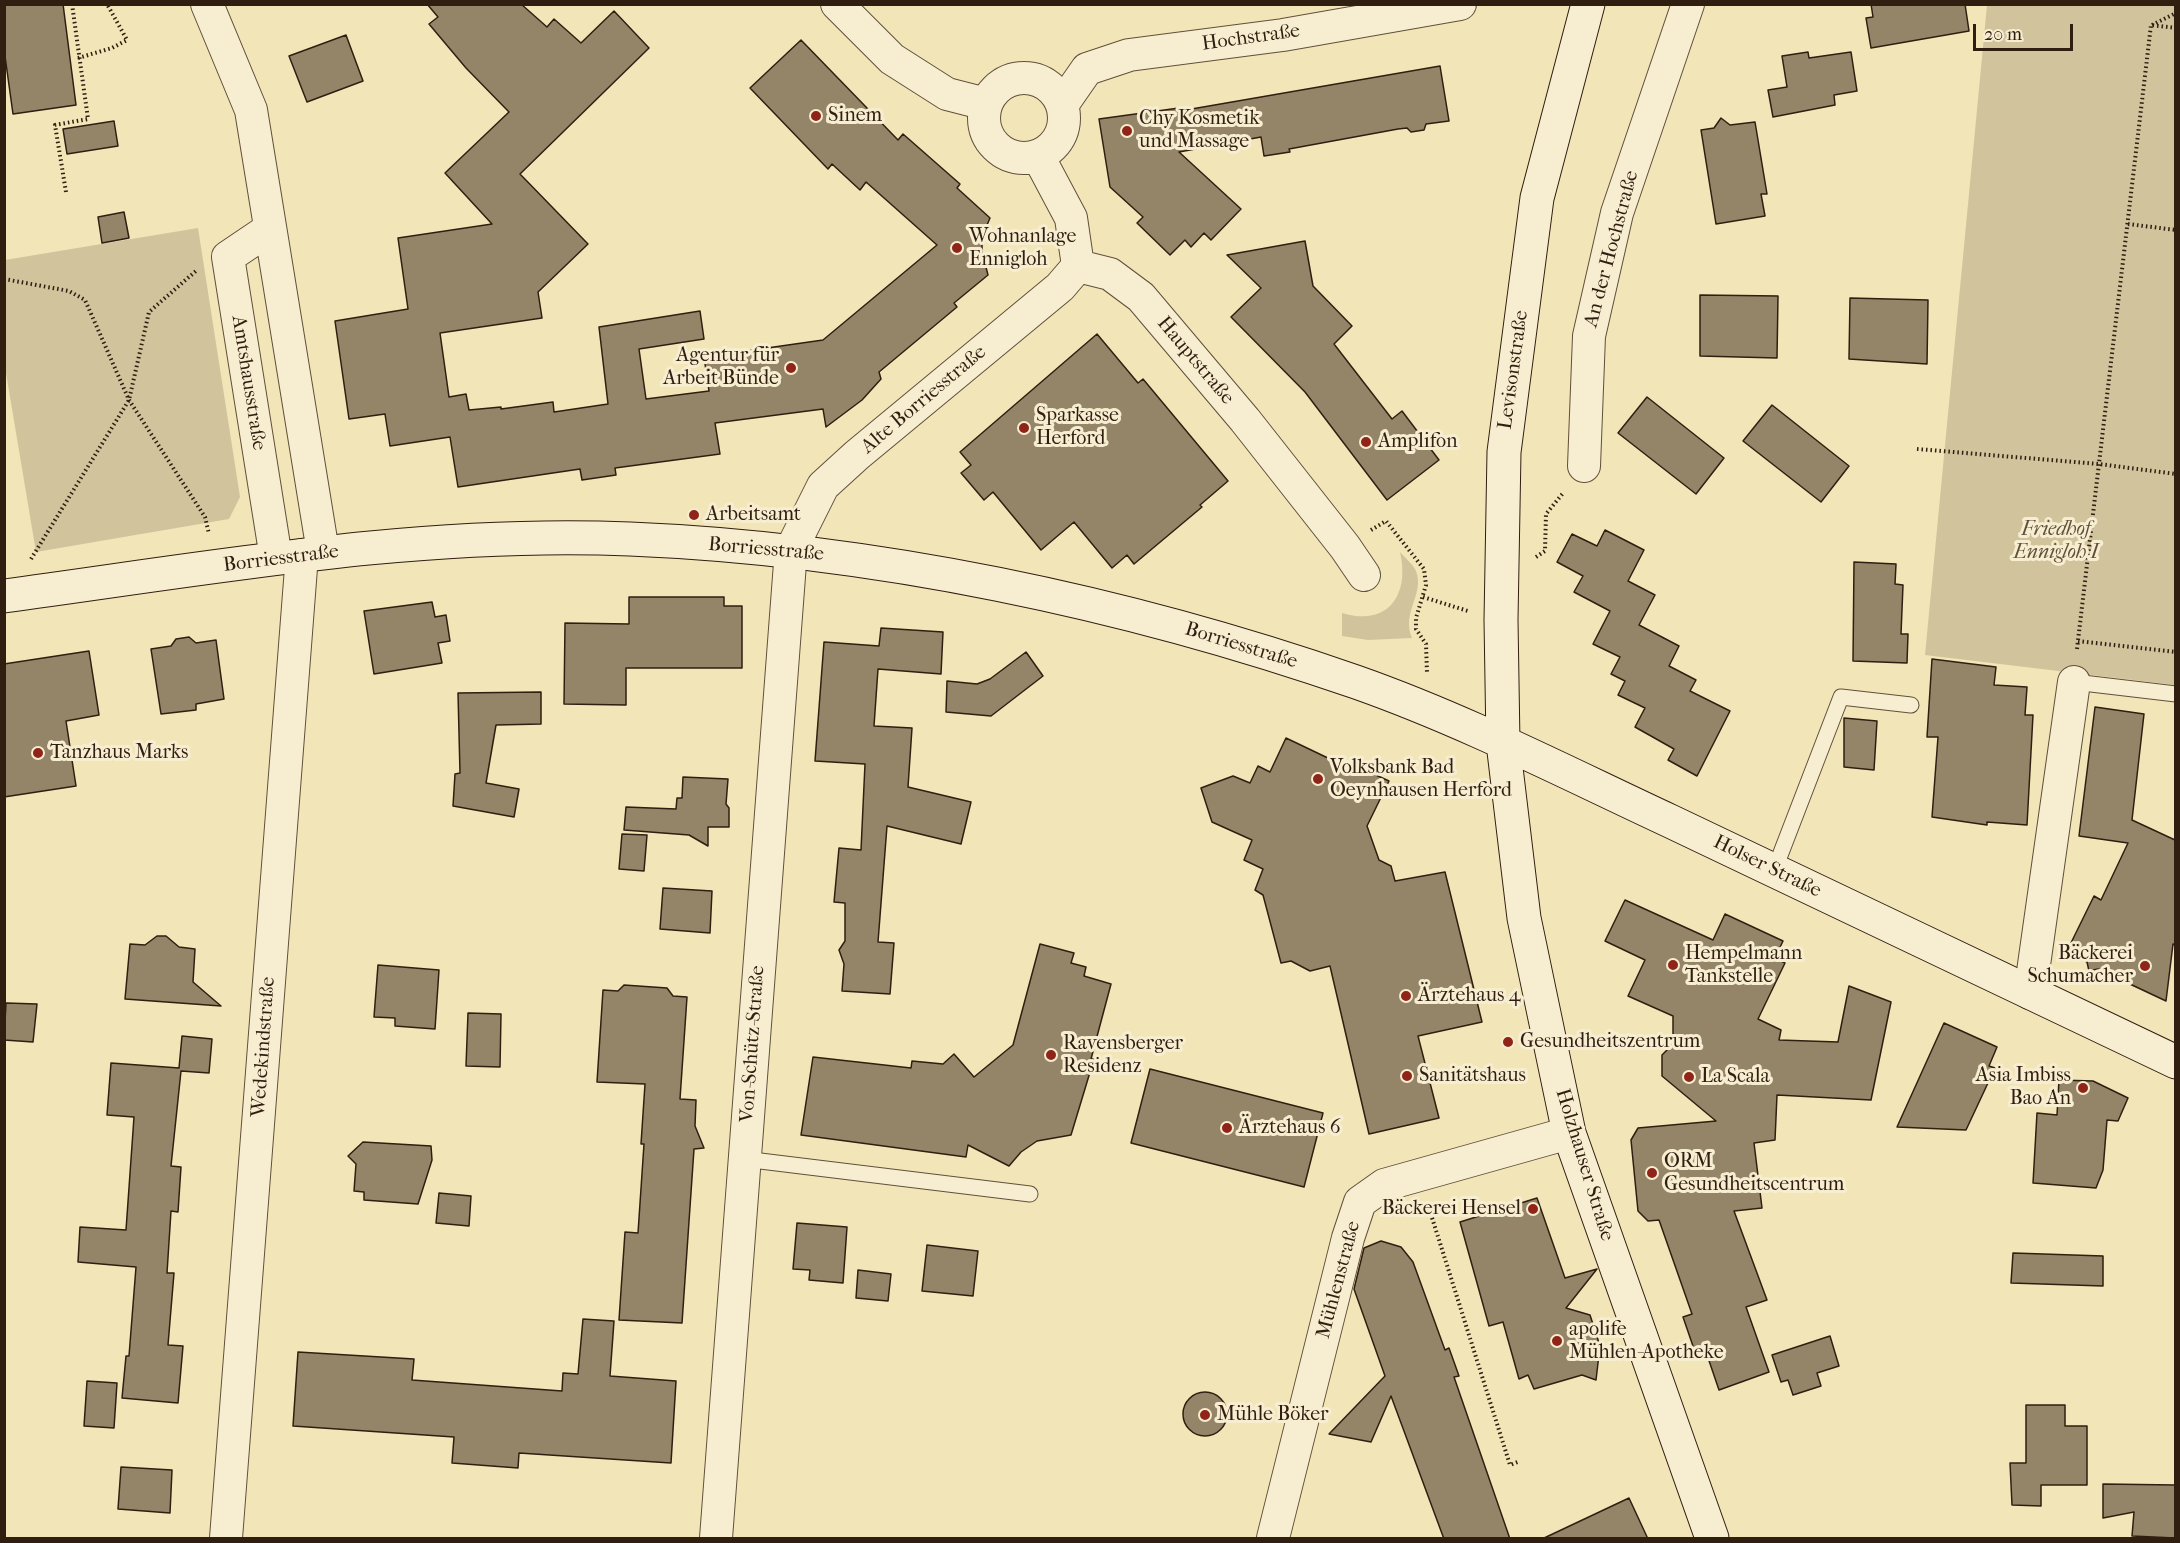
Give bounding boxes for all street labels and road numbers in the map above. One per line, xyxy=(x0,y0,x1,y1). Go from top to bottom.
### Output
street label: Hochstraße xyxy=(1200,19,1302,57)
street label: An der Hochstraße xyxy=(1580,168,1644,330)
street label: Levisonstraße xyxy=(1494,309,1534,431)
street label: Hauptstraße xyxy=(1151,312,1239,410)
street label: Amtshausstraße xyxy=(225,314,271,452)
street label: Alte Borriesstraße xyxy=(857,341,991,459)
street label: Borriesstraße xyxy=(707,533,825,567)
street label: Borriesstraße xyxy=(222,540,340,578)
street label: Borriesstraße xyxy=(1182,618,1300,674)
street label: Holser Straße xyxy=(1709,831,1825,903)
street label: Von-Schütz-Straße xyxy=(736,965,770,1123)
street label: Wedekindstraße xyxy=(247,976,281,1118)
street label: Holzhauser Straße xyxy=(1549,1086,1619,1244)
street label: Mühlenstraße xyxy=(1312,1219,1366,1341)

